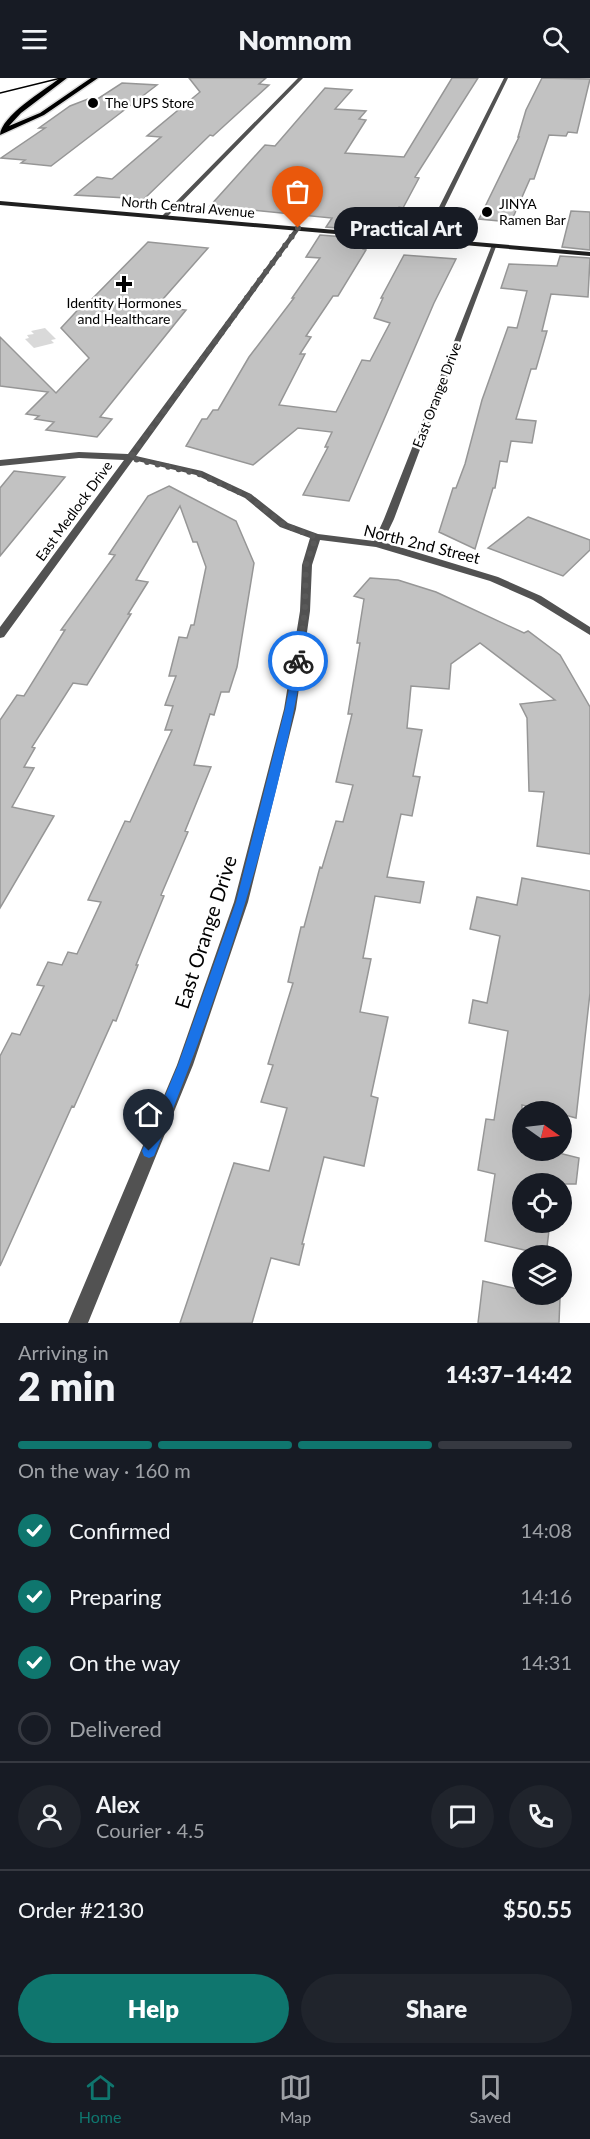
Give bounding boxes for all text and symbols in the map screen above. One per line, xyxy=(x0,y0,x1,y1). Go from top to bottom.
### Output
icon: menu xyxy=(18,23,51,56)
text: Nomnom xyxy=(238,23,352,56)
icon: search xyxy=(539,23,572,56)
place label: The UPS Store xyxy=(105,94,194,111)
marker: The UPS Store xyxy=(86,96,100,110)
pin xyxy=(272,166,323,228)
icon: bag xyxy=(281,175,314,208)
street label: North Central Avenue xyxy=(121,192,256,221)
place label: JINYA Ramen Bar xyxy=(499,195,566,228)
marker: JINYA Ramen Bar xyxy=(480,205,494,219)
callout: Practical Art xyxy=(334,207,478,249)
text: Practical Art xyxy=(350,216,462,240)
marker: Identity Hormones and Healthcare xyxy=(115,275,133,293)
place label: Identity Hormones and Healthcare xyxy=(67,294,181,327)
street label: East Orange Drive xyxy=(409,340,465,450)
street label: East Medlock Drive xyxy=(32,457,116,564)
street label: North 2nd Street xyxy=(362,520,482,567)
courier xyxy=(268,631,328,691)
icon: bike xyxy=(282,645,315,678)
street label: East Orange Drive xyxy=(169,852,241,1011)
pin xyxy=(123,1089,174,1151)
icon: home xyxy=(132,1098,165,1131)
north arrow xyxy=(512,1101,572,1161)
map controls xyxy=(512,1101,572,1305)
button: locate xyxy=(512,1173,572,1233)
button: layers xyxy=(512,1245,572,1305)
text: Arriving in xyxy=(18,1340,109,1364)
text: 14:37–14:42 xyxy=(446,1361,572,1388)
text: 2 min xyxy=(18,1363,115,1409)
text: On the way · 160 m xyxy=(18,1458,191,1482)
icon: check xyxy=(18,1514,51,1547)
text: Confirmed xyxy=(69,1517,171,1544)
text: 14:08 xyxy=(521,1518,572,1542)
icon: check xyxy=(18,1580,51,1613)
text: Preparing xyxy=(69,1583,161,1610)
text: 14:16 xyxy=(521,1584,572,1608)
icon: check xyxy=(18,1646,51,1679)
text: On the way xyxy=(69,1649,180,1676)
text: 14:31 xyxy=(521,1650,572,1674)
text: Delivered xyxy=(69,1715,162,1742)
button: person xyxy=(18,1785,81,1848)
button: chat xyxy=(431,1785,494,1848)
button: phone xyxy=(509,1785,572,1848)
text: Alex xyxy=(96,1791,140,1818)
text: Courier · 4.5 xyxy=(96,1818,205,1842)
text: Order #2130 xyxy=(18,1896,144,1923)
text: $50.55 xyxy=(503,1896,572,1923)
button: Help xyxy=(18,1974,289,2043)
button: Share xyxy=(301,1974,572,2043)
tab: Home xyxy=(79,2071,121,2126)
tab: Map xyxy=(279,2071,312,2126)
tab: Saved xyxy=(469,2071,511,2126)

